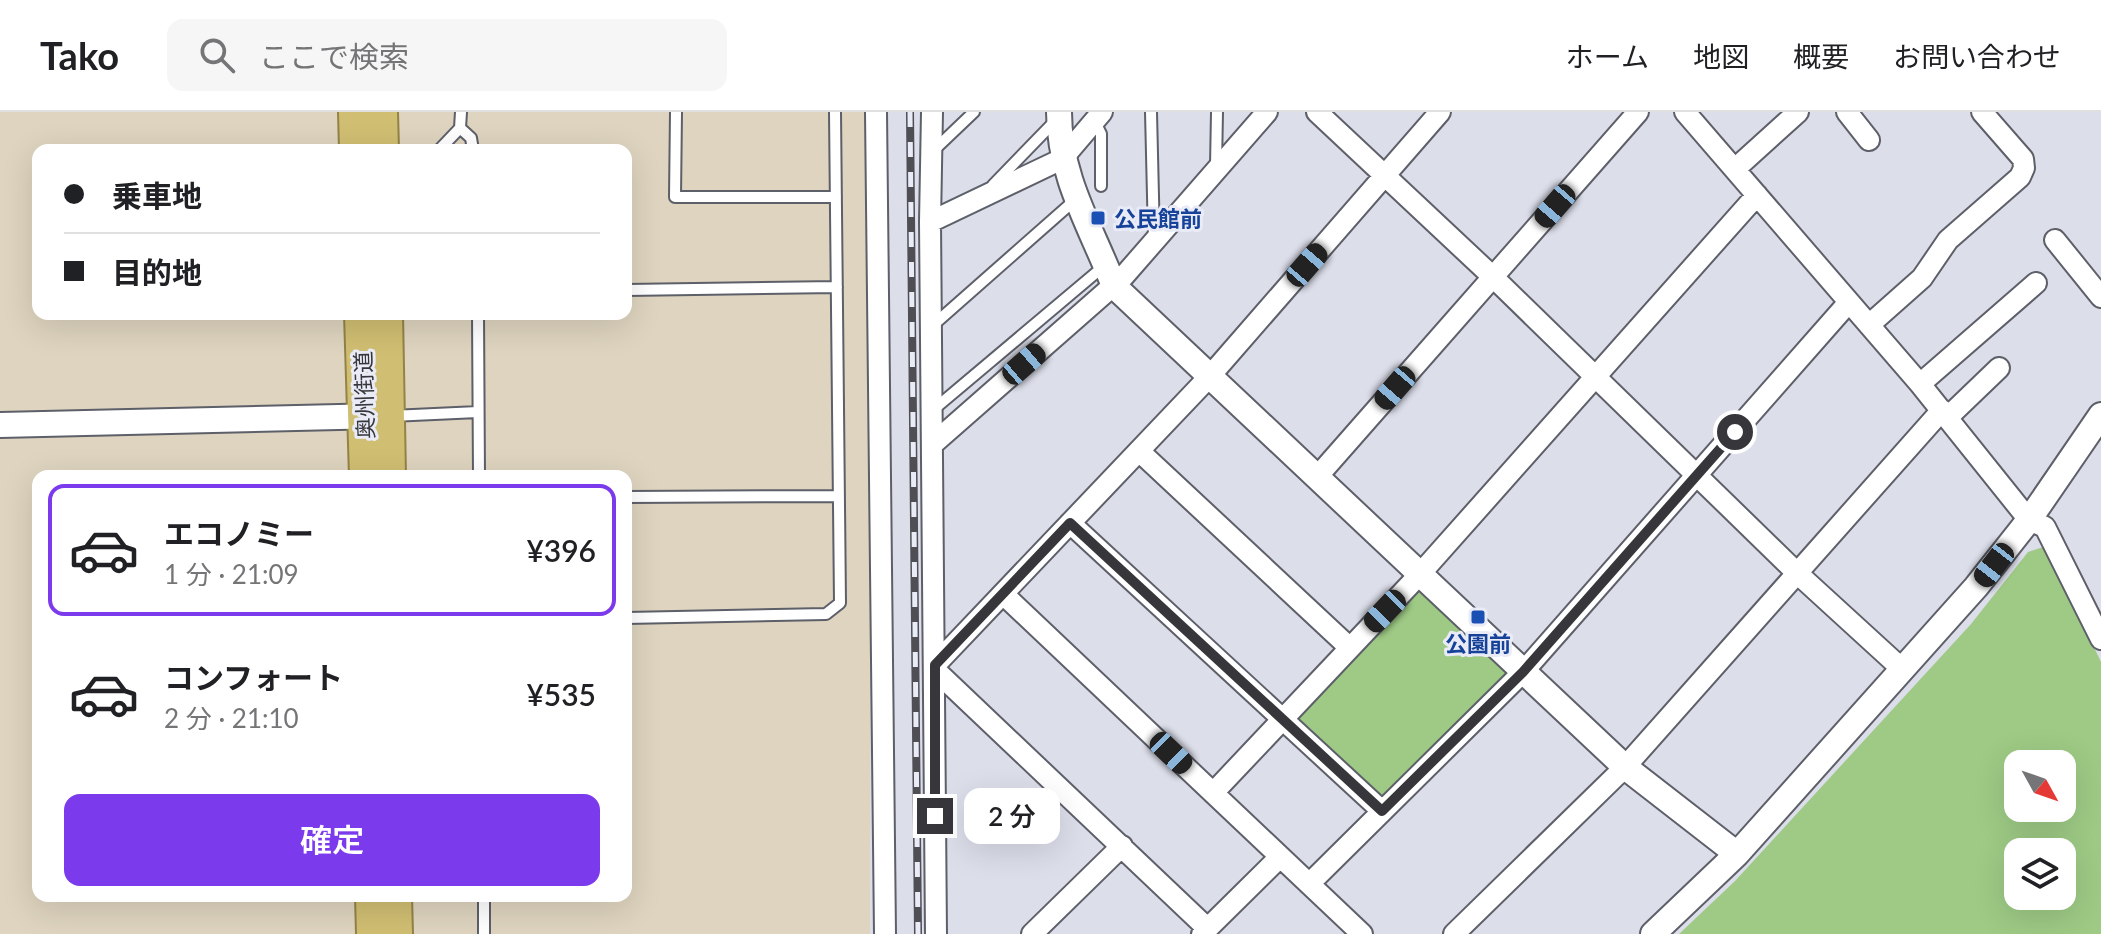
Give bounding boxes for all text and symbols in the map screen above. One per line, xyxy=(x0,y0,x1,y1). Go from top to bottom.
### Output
search box xyxy=(167,19,727,91)
text: Tako xyxy=(40,32,119,78)
icon: search xyxy=(195,33,239,77)
text: ここで検索 xyxy=(259,38,409,74)
text: ホーム xyxy=(1566,39,1649,73)
text: 地図 xyxy=(1693,39,1749,73)
text: 概要 xyxy=(1793,39,1849,73)
text: お問い合わせ xyxy=(1893,39,2061,73)
text: 乗車地 xyxy=(112,177,202,213)
car xyxy=(1530,180,1580,232)
place label: 公民館前 xyxy=(1114,205,1202,232)
marker: 公民館前 xyxy=(1089,209,1107,227)
car xyxy=(1282,239,1332,291)
text: 目的地 xyxy=(112,254,202,290)
car xyxy=(998,339,1050,389)
street label: 奥州街道 xyxy=(349,351,379,439)
car xyxy=(1370,362,1420,414)
route start xyxy=(1717,414,1753,450)
icon: car xyxy=(68,514,140,586)
text: エコノミー xyxy=(164,515,314,551)
text: ¥396 xyxy=(526,532,596,568)
car xyxy=(1970,539,2018,591)
text: 1 分 · 21:09 xyxy=(164,558,299,590)
car xyxy=(1360,585,1410,637)
marker: 公園前 xyxy=(1469,608,1487,626)
place label: 公園前 xyxy=(1445,630,1511,657)
icon: car xyxy=(68,658,140,730)
text: コンフォート xyxy=(164,659,343,695)
text: ¥535 xyxy=(526,676,596,712)
text: 2 分 · 21:10 xyxy=(164,702,299,734)
car xyxy=(1145,728,1197,778)
north arrow xyxy=(2004,750,2076,822)
map controls xyxy=(2004,750,2076,910)
callout: 2 分 xyxy=(963,788,1059,844)
button: 確定 xyxy=(64,794,600,886)
route end xyxy=(917,798,953,834)
text: 2 分 xyxy=(988,800,1036,832)
button: layers xyxy=(2004,838,2076,910)

